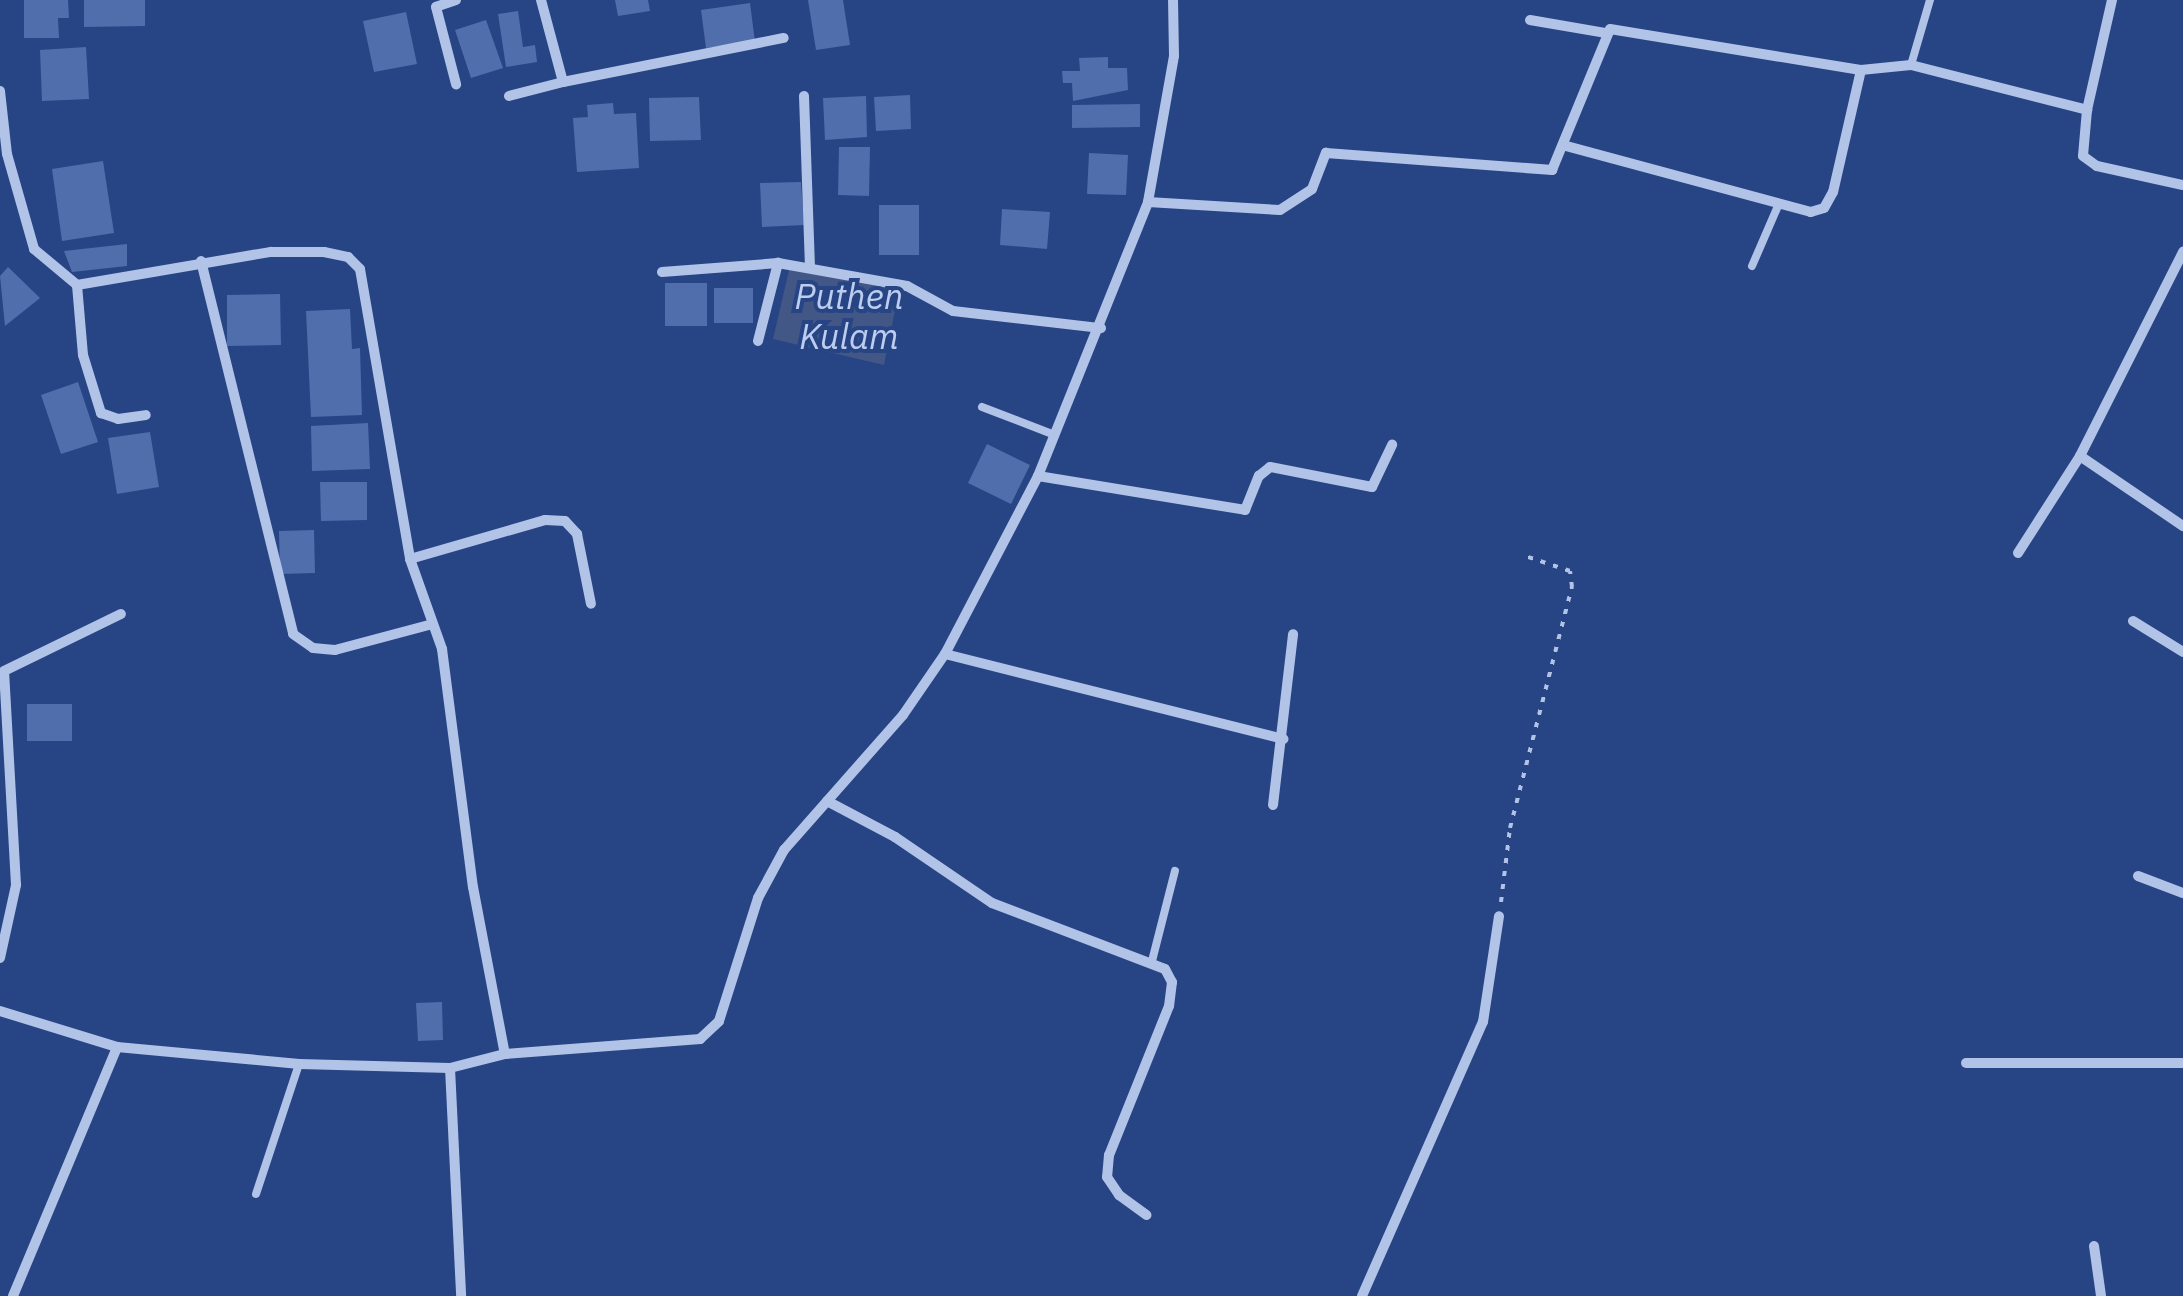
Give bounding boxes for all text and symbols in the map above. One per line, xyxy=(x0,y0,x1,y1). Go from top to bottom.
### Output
water label: Puthen Kulam xyxy=(795,275,903,357)

